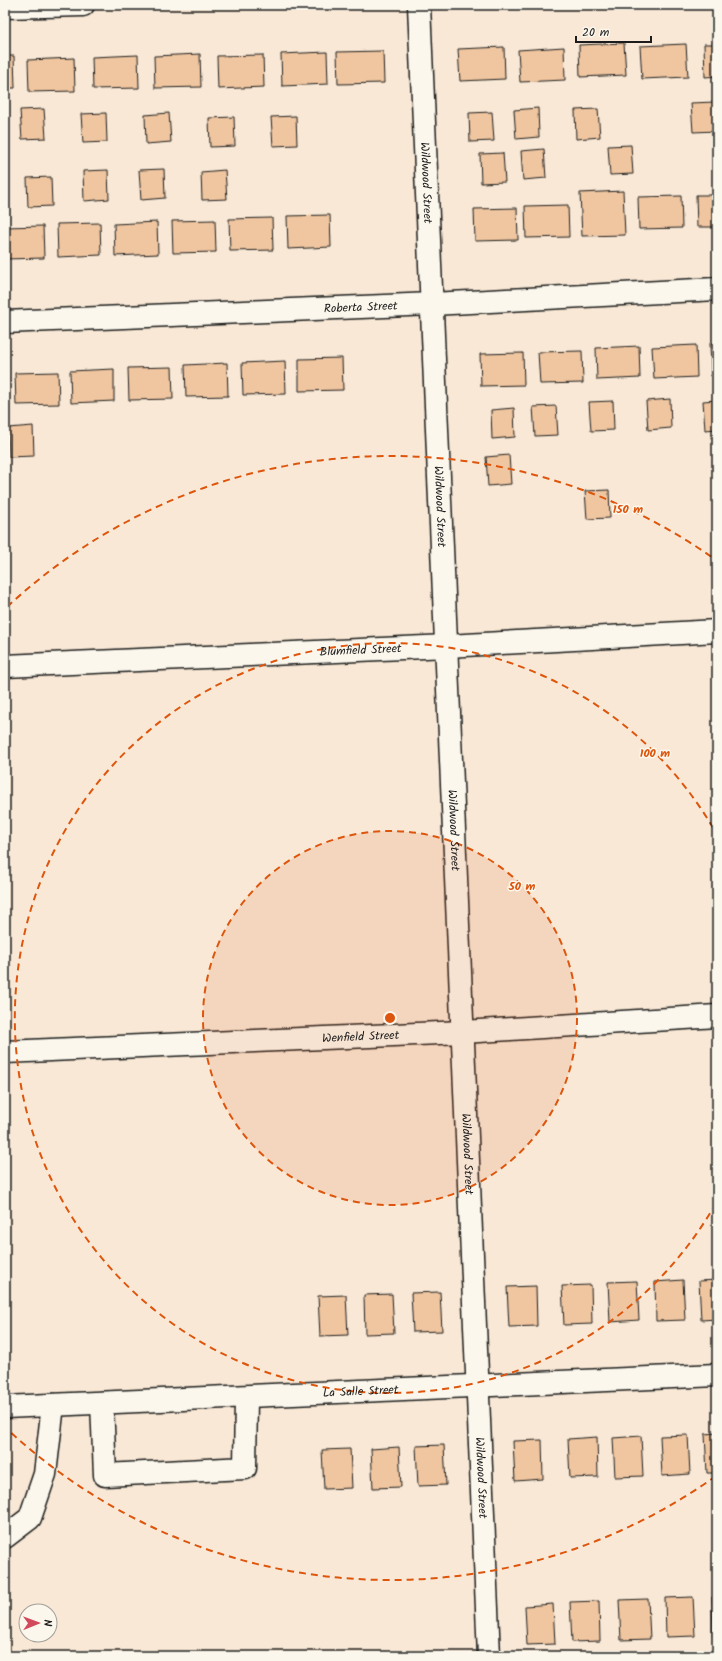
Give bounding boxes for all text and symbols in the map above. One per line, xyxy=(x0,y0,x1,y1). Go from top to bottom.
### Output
scale bar xyxy=(576,18,651,44)
text: 20 m xyxy=(582,23,610,42)
street label: Wildwood Street xyxy=(415,142,438,224)
street label: Roberta Street xyxy=(323,296,398,318)
street label: Wildwood Street xyxy=(429,465,451,548)
text: 150 m xyxy=(613,500,643,519)
street label: Blumfield Street xyxy=(319,639,402,661)
text: 100 m xyxy=(640,744,670,763)
street label: Wildwood Street xyxy=(443,789,465,872)
text: 50 m xyxy=(508,877,536,896)
centre of rings xyxy=(383,1011,397,1025)
street label: Wenfield Street xyxy=(322,1025,400,1048)
street label: Wildwood Street xyxy=(456,1113,479,1195)
street label: La Salle Street xyxy=(322,1380,399,1402)
street label: Wildwood Street xyxy=(470,1437,493,1519)
north arrow xyxy=(18,1603,58,1643)
text: N xyxy=(38,1619,56,1627)

